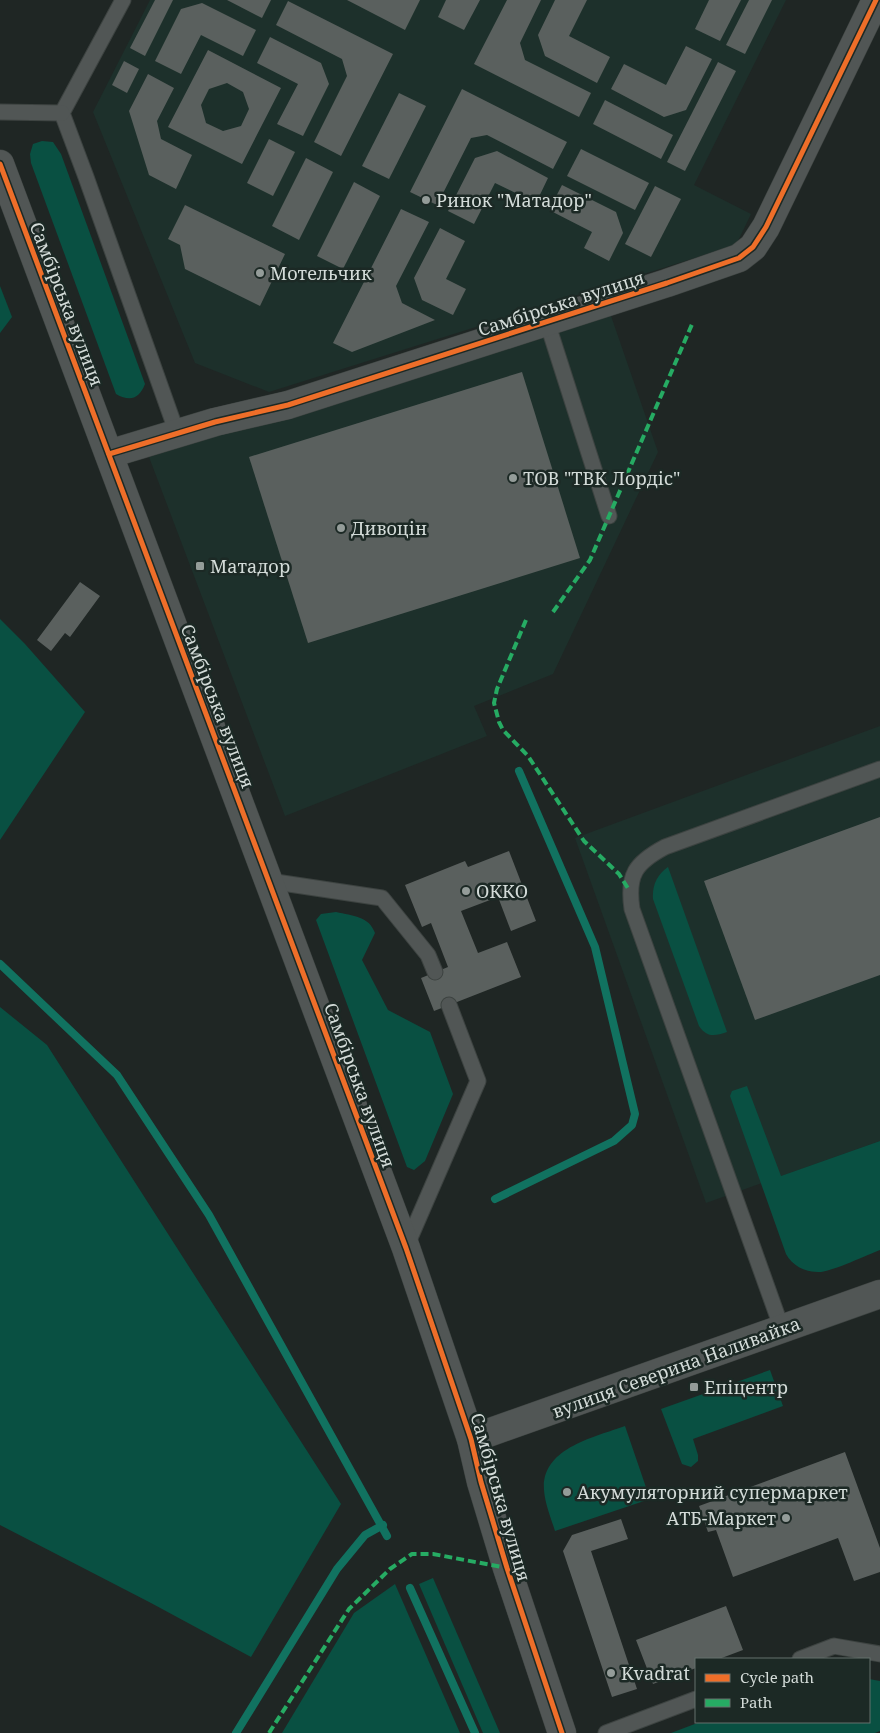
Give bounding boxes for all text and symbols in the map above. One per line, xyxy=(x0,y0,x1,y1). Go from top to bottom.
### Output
place label: Ринок "Матадор" xyxy=(436,188,592,212)
marker: Ринок "Матадор" xyxy=(420,194,432,206)
street label: Самбірська вулиця xyxy=(25,219,109,389)
place label: Мотельчик xyxy=(270,261,372,285)
street label: Самбірська вулиця xyxy=(475,265,647,341)
marker: Мотельчик xyxy=(254,267,266,279)
place label: ТОВ "ТВК Лордіс" xyxy=(523,466,680,490)
marker: ТОВ "ТВК Лордіс" xyxy=(507,472,519,484)
place label: Дивоцін xyxy=(351,516,427,540)
marker: Дивоцін xyxy=(335,522,347,534)
place label: Матадор xyxy=(210,554,290,578)
marker: Матадор xyxy=(194,560,206,572)
street label: Самбірська вулиця xyxy=(176,621,260,791)
place label: ОККО xyxy=(476,879,528,903)
marker: ОККО xyxy=(460,885,472,897)
street label: Самбірська вулиця xyxy=(319,999,401,1171)
street label: вулиця Северина Наливайка xyxy=(549,1311,803,1423)
place label: Епіцентр xyxy=(704,1375,788,1399)
marker: Епіцентр xyxy=(688,1381,700,1393)
street label: Самбірська вулиця xyxy=(465,1410,537,1584)
place label: Акумуляторний супермаркет xyxy=(577,1480,848,1504)
marker: Акумуляторний супермаркет xyxy=(561,1486,573,1498)
place label: АТБ-Маркет xyxy=(666,1506,776,1530)
marker: АТБ-Маркет xyxy=(780,1512,792,1524)
legend xyxy=(695,1658,870,1723)
place label: Kvadrat xyxy=(621,1661,690,1685)
marker: Kvadrat xyxy=(605,1667,617,1679)
text: Cycle path xyxy=(740,1667,815,1687)
text: Path xyxy=(740,1692,773,1712)

